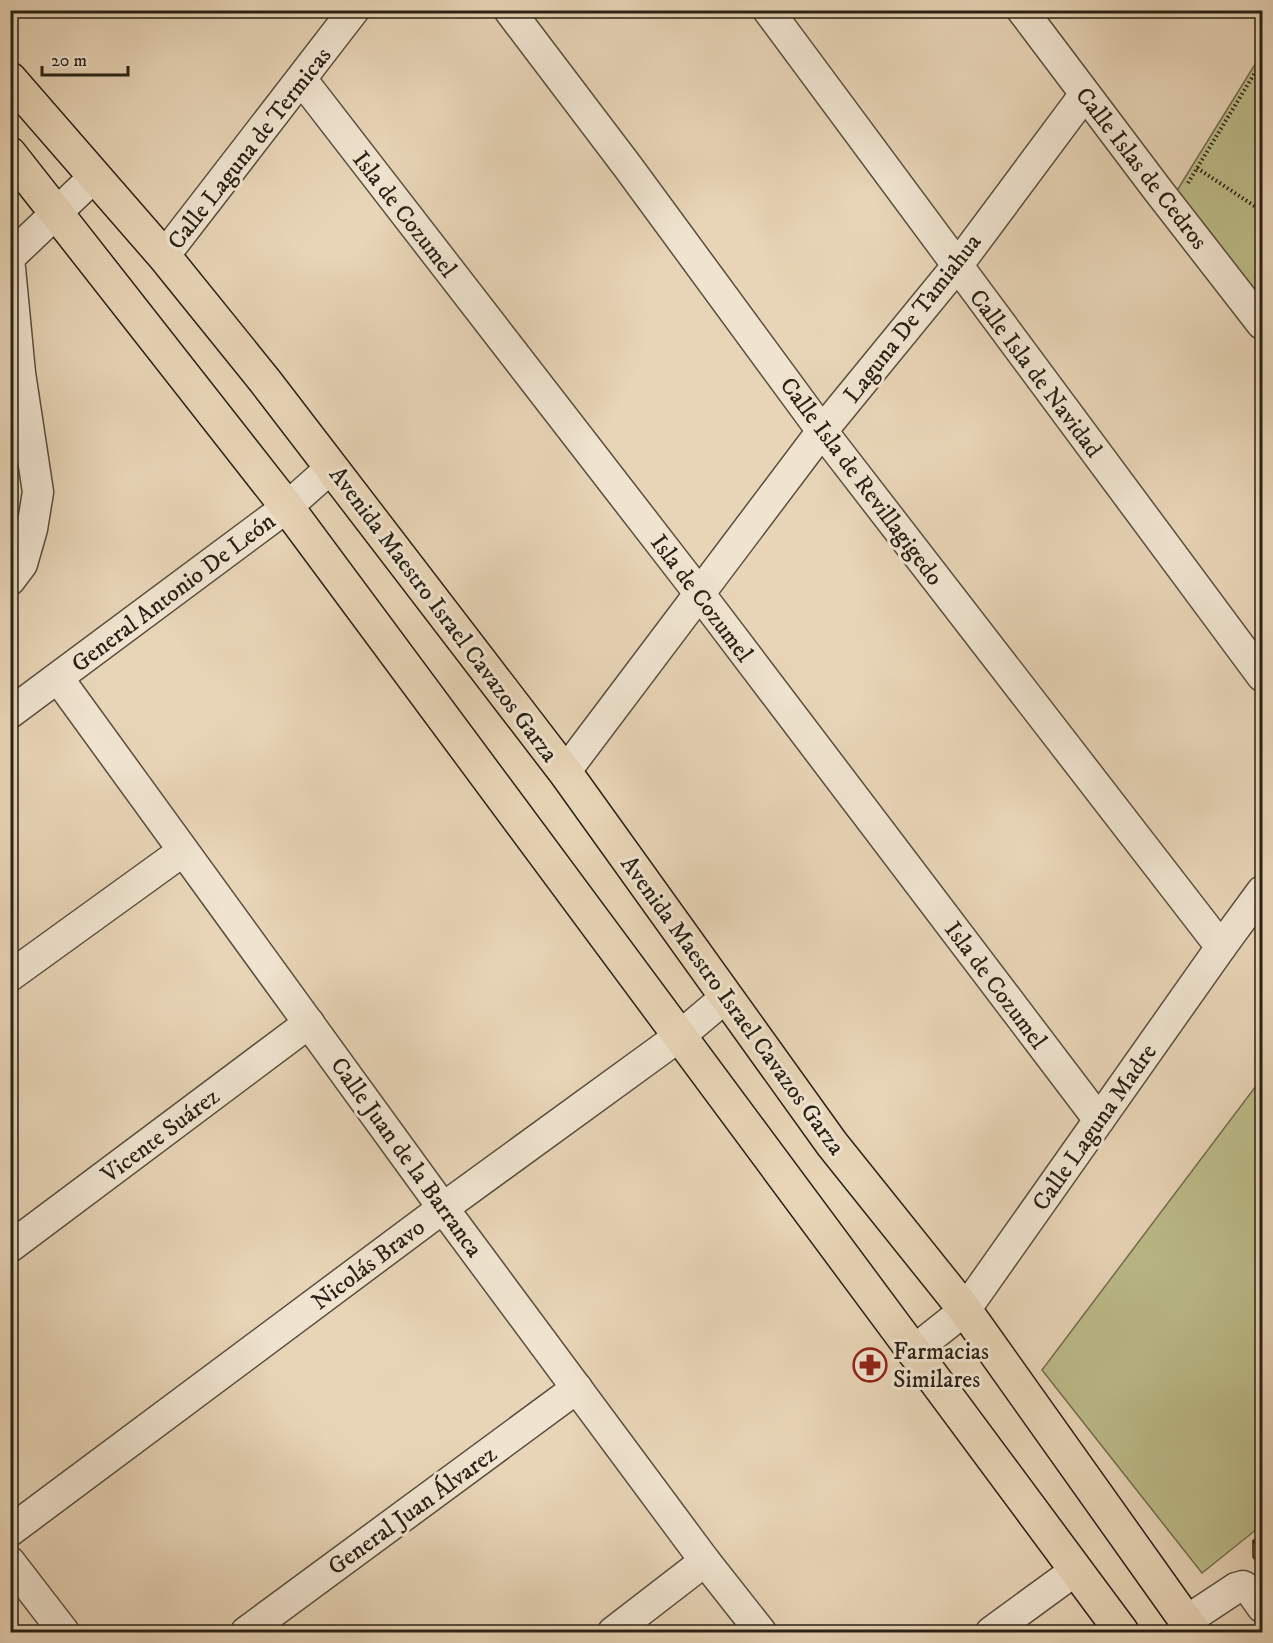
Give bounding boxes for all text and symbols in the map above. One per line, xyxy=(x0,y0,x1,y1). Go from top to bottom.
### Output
scale bar xyxy=(42,39,128,77)
street label: Calle Laguna de Termicas xyxy=(161,41,338,256)
text: 20 m xyxy=(51,50,87,72)
street label: Calle Islas de Cedros xyxy=(1069,82,1214,256)
street label: Isla de Cozumel xyxy=(346,145,463,284)
street label: Laguna De Tamiahua xyxy=(837,227,989,409)
street label: Calle Isla de Navidad xyxy=(962,283,1108,464)
street label: Calle Isla de Revillagigedo xyxy=(773,371,949,592)
street label: Avenida Maestro Israel Cavazos Garza xyxy=(322,461,565,769)
street label: General Antonio De León xyxy=(66,506,282,679)
street label: Isla de Cozumel xyxy=(643,529,759,669)
street label: Avenida Maestro Israel Cavazos Garza xyxy=(613,850,851,1162)
street label: Isla de Cozumel xyxy=(937,916,1053,1056)
street label: Calle Laguna Madre xyxy=(1026,1038,1164,1217)
street label: Calle Juan de la Barranca xyxy=(323,1052,489,1264)
street label: Vicente Suárez xyxy=(95,1081,226,1191)
street label: Nicolás Bravo xyxy=(306,1213,431,1317)
place label: Farmacias Similares xyxy=(893,1337,989,1395)
pharmacy icon: Farmacias Similares xyxy=(852,1347,888,1383)
street label: General Juan Álvarez xyxy=(322,1438,503,1582)

